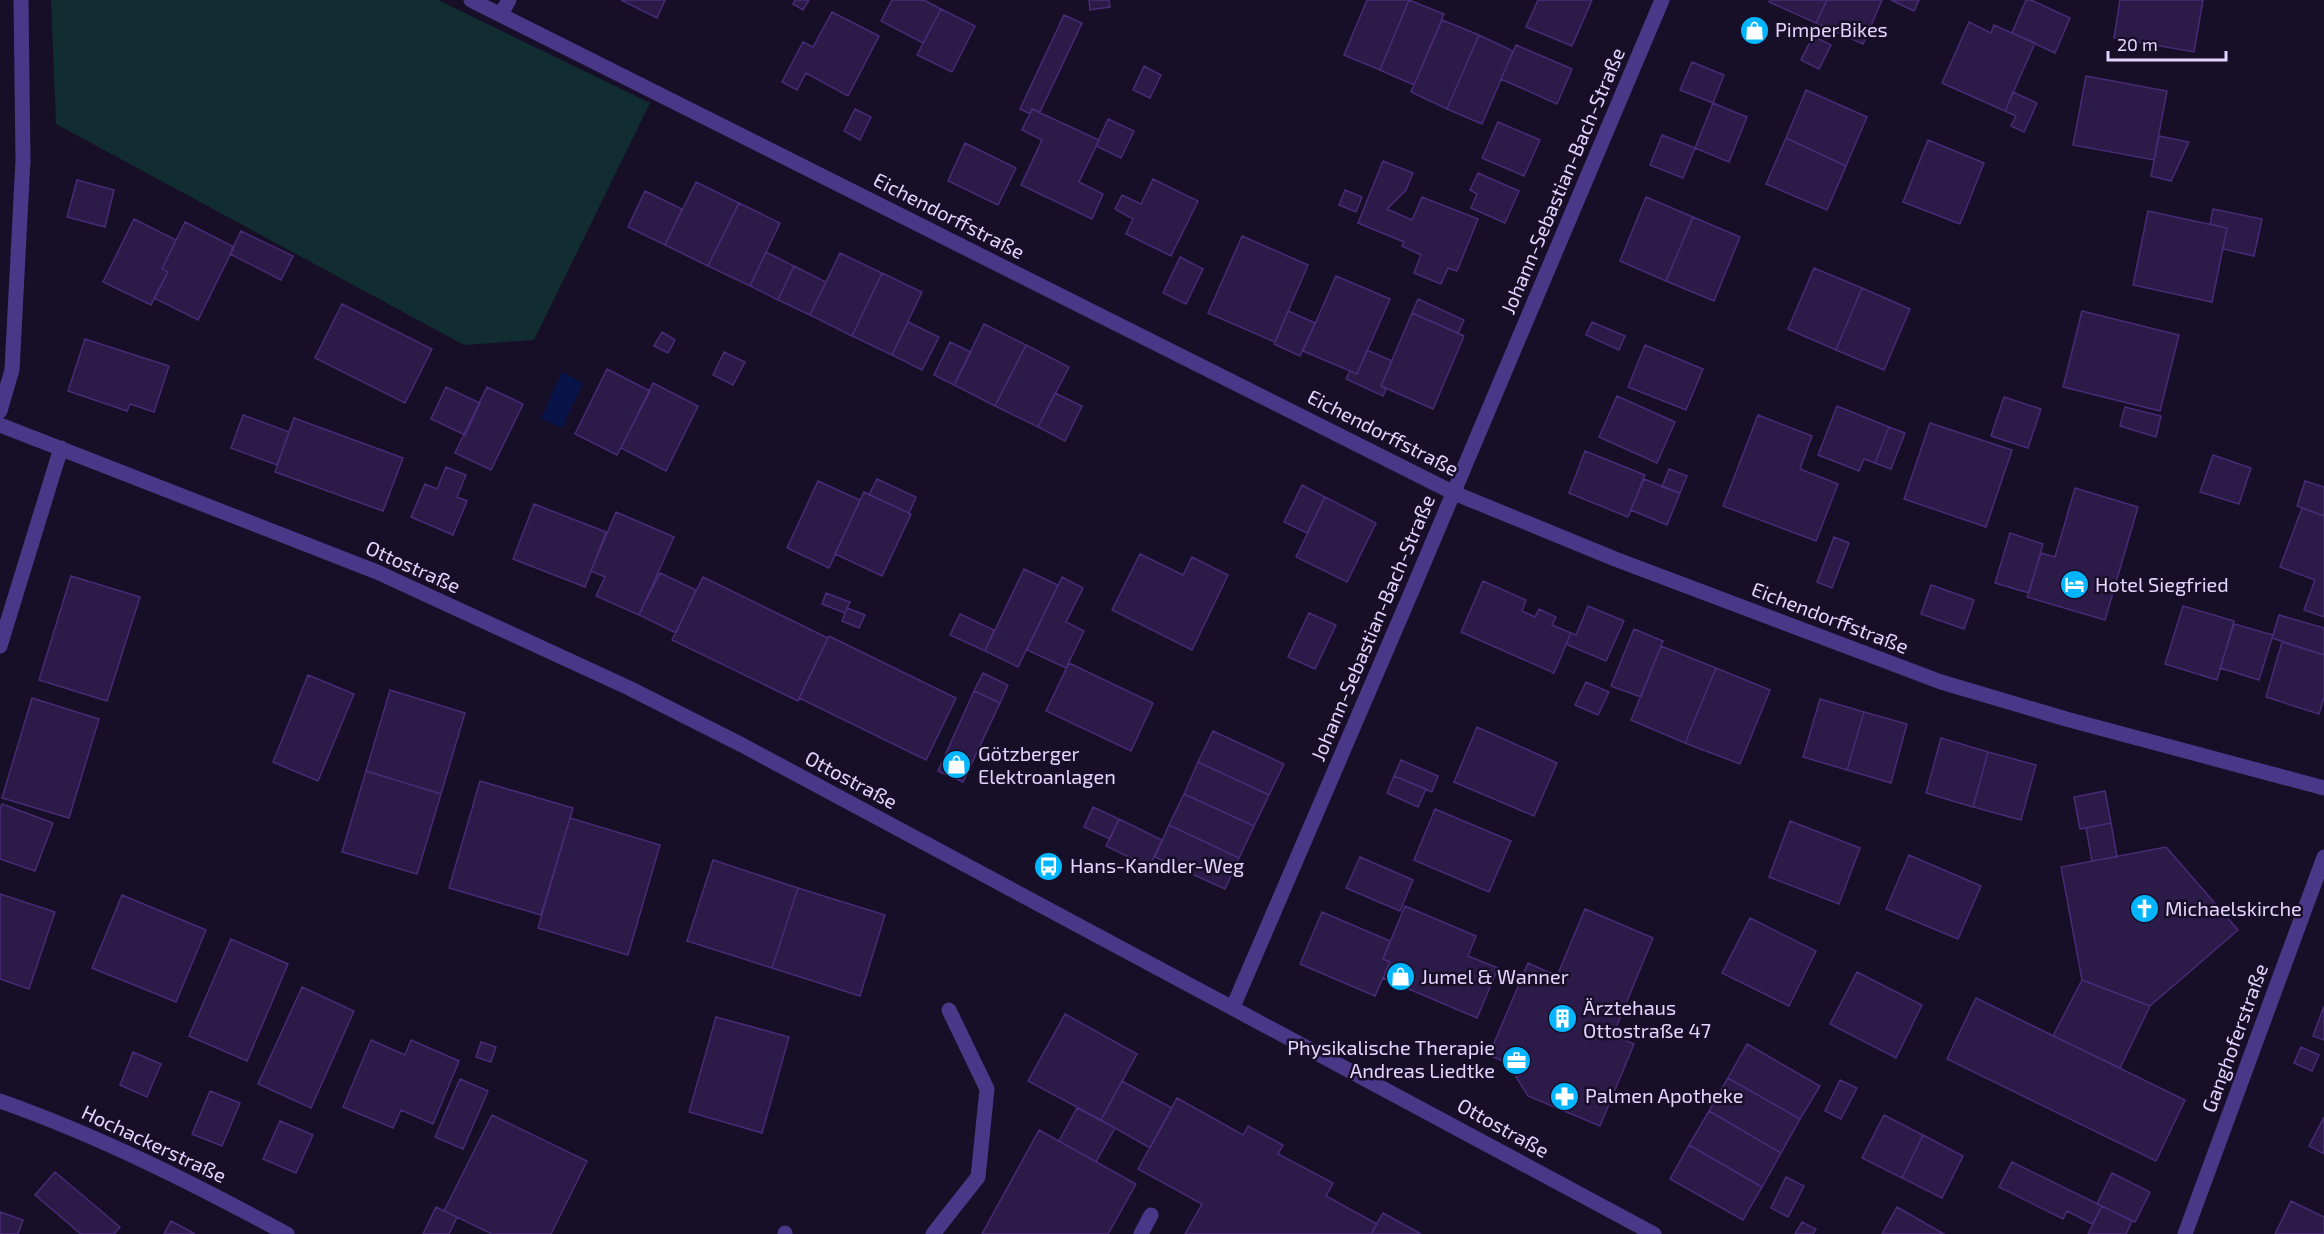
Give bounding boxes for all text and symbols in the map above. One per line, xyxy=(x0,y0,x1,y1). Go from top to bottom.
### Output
shop icon: PimperBikes xyxy=(1738,14,1770,46)
place label: PimperBikes xyxy=(1775,17,1888,41)
scale bar xyxy=(2108,24,2226,62)
text: 20 m xyxy=(2117,33,2158,55)
street label: Johann-Sebastian-Bach-Straße xyxy=(1495,44,1629,317)
street label: Eichendorffstraße xyxy=(870,167,1029,263)
street label: Eichendorffstraße xyxy=(1304,384,1463,480)
street label: Johann-Sebastian-Bach-Straße xyxy=(1305,491,1439,764)
street label: Ottostraße xyxy=(362,535,464,598)
hotel icon: Hotel Siegfried xyxy=(2058,569,2090,601)
place label: Hotel Siegfried xyxy=(2095,572,2229,596)
street label: Eichendorffstraße xyxy=(1749,576,1912,658)
place label: Götzberger Elektroanlagen xyxy=(978,741,1116,788)
street label: Ottostraße xyxy=(801,745,902,813)
shop icon: Götzberger Elektroanlagen xyxy=(941,749,973,781)
bus stop icon: Hans-Kandler-Weg xyxy=(1033,850,1065,882)
place label: Hans-Kandler-Weg xyxy=(1070,853,1244,877)
church icon: Michaelskirche xyxy=(2128,893,2160,925)
place label: Michaelskirche xyxy=(2165,896,2302,920)
street label: Ganghoferstraße xyxy=(2196,960,2272,1115)
shop icon: Jumel & Wanner xyxy=(1384,961,1416,993)
place label: Jumel & Wanner xyxy=(1421,964,1569,988)
place label: Ärztehaus Ottostraße 47 xyxy=(1583,995,1711,1042)
building icon: Ärztehaus Ottostraße 47 xyxy=(1546,1003,1578,1035)
place label: Physikalische Therapie Andreas Liedtke xyxy=(1287,1035,1495,1082)
office icon: Physikalische Therapie Andreas Liedtke xyxy=(1500,1044,1532,1076)
pharmacy icon: Palmen Apotheke xyxy=(1548,1080,1580,1112)
place label: Palmen Apotheke xyxy=(1585,1083,1743,1107)
street label: Ottostraße xyxy=(1454,1092,1553,1162)
street label: Hochackerstraße xyxy=(78,1099,230,1187)

